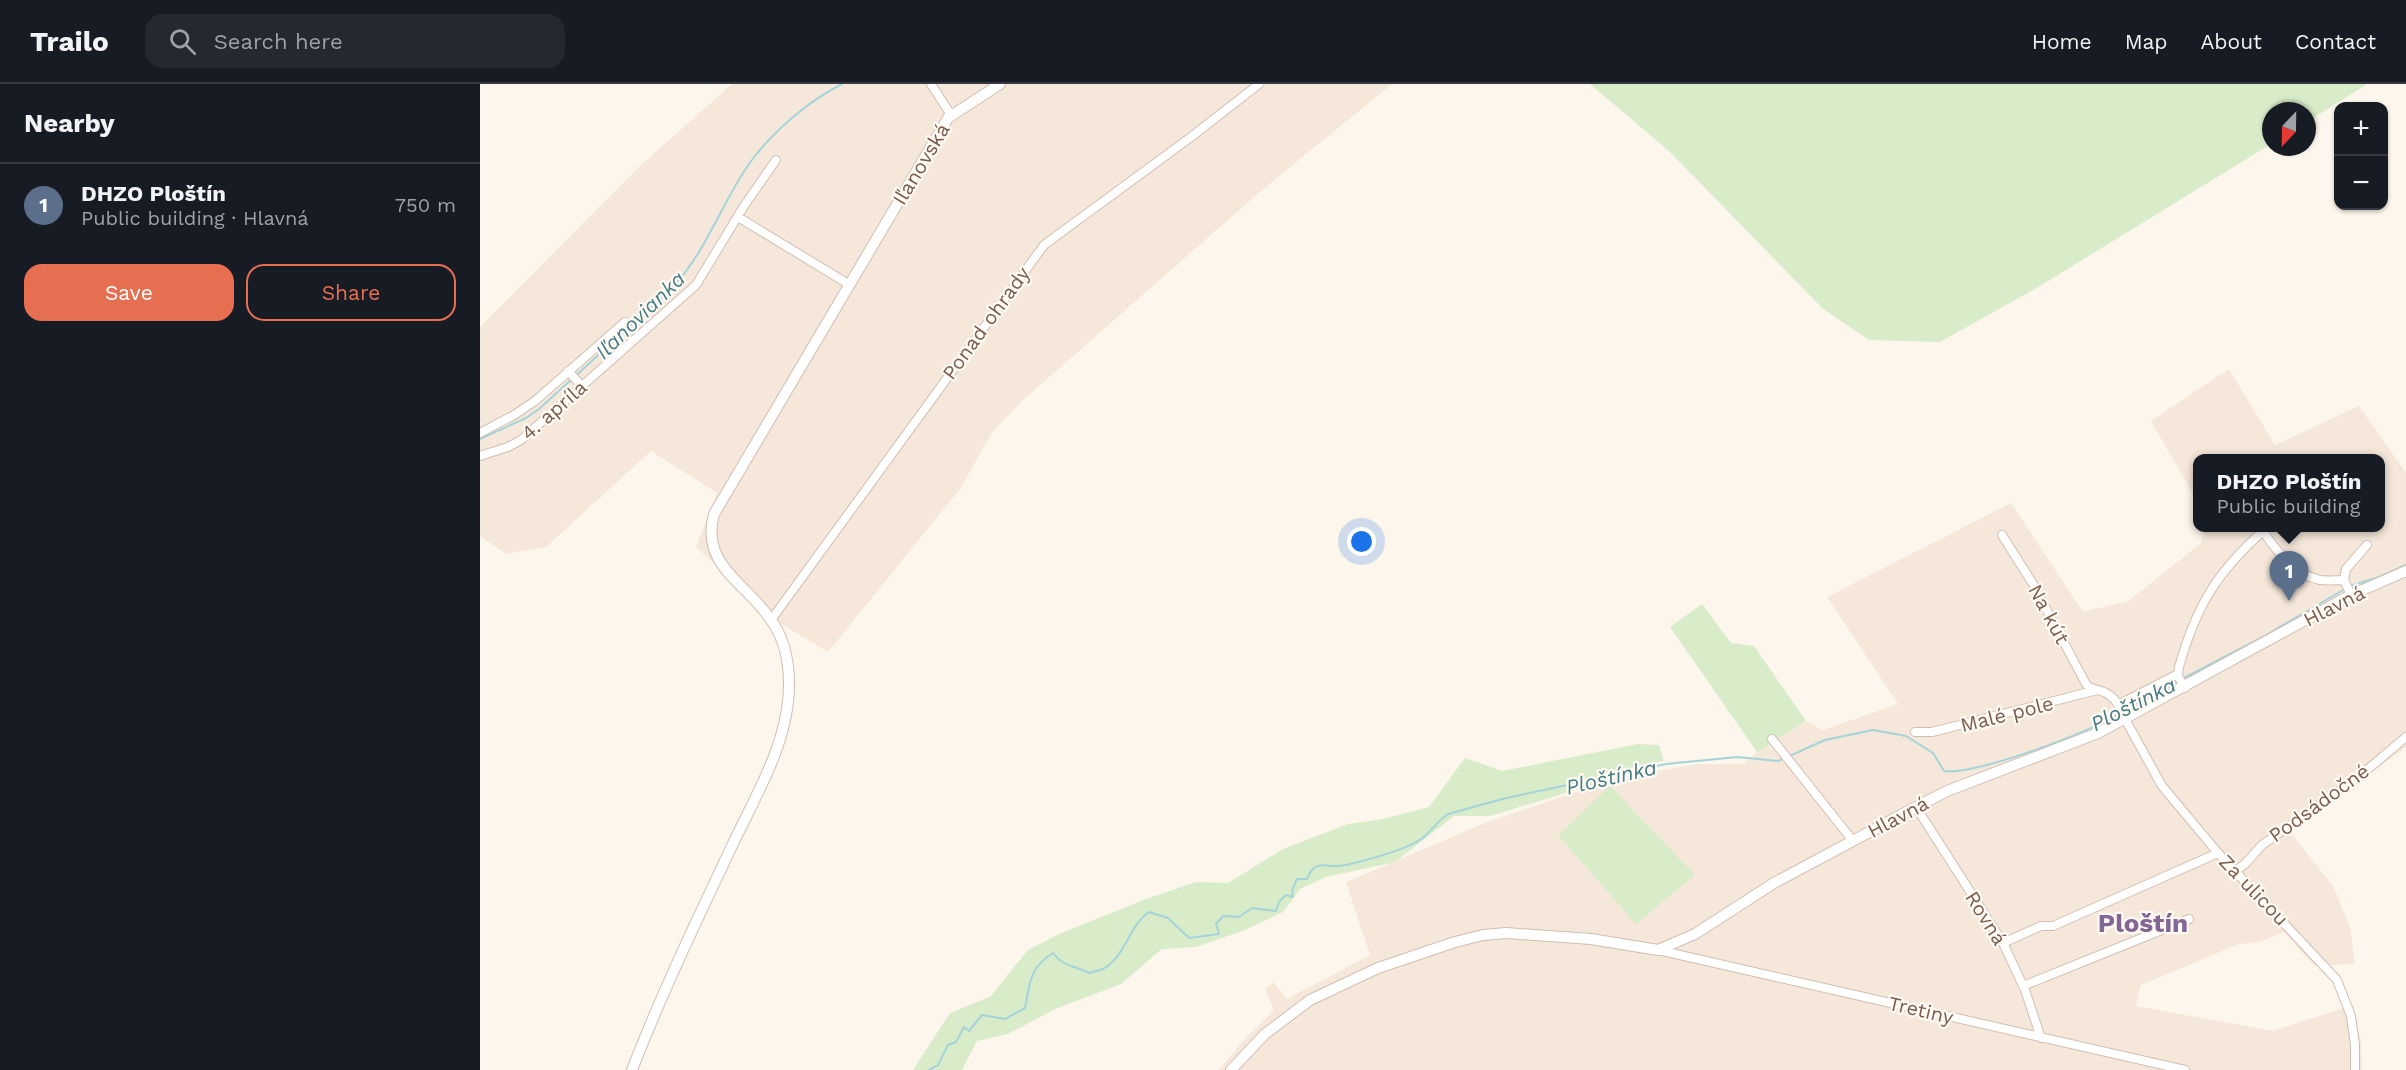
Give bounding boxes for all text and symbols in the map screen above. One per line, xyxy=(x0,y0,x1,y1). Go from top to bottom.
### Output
search box xyxy=(145,14,565,68)
text: Trailo xyxy=(30,25,109,58)
icon: search xyxy=(166,25,199,58)
text: Search here xyxy=(214,29,343,54)
text: Home xyxy=(2032,29,2092,54)
text: Map xyxy=(2125,29,2168,54)
text: About xyxy=(2201,29,2262,54)
text: Contact xyxy=(2295,29,2376,54)
north arrow xyxy=(2262,102,2316,156)
map controls xyxy=(2334,102,2388,210)
button: + xyxy=(2334,102,2388,156)
text: Nearby xyxy=(24,108,115,138)
street label: Iľanovská xyxy=(887,119,955,209)
button: − xyxy=(2334,156,2388,210)
text: DHZO Ploštín xyxy=(81,181,226,206)
text: 1 xyxy=(39,193,48,217)
text: 750 m xyxy=(395,193,456,217)
text: Public building · Hlavná xyxy=(81,206,309,230)
street label: Ponad ohrady xyxy=(937,261,1035,384)
button: Save xyxy=(24,264,234,321)
button: Share xyxy=(246,264,456,321)
water label: Iľanovianka xyxy=(590,266,690,364)
street label: 4. apríla xyxy=(516,375,592,445)
popup xyxy=(2193,454,2385,532)
text: DHZO Ploštín xyxy=(2217,469,2361,494)
text: Public building xyxy=(2217,494,2360,518)
your location xyxy=(1347,527,1376,556)
pin: 1 xyxy=(2270,552,2308,601)
street label: Na kút xyxy=(2023,580,2075,649)
street label: Hlavná xyxy=(2299,580,2369,632)
water label: Ploštínka xyxy=(2086,672,2180,736)
street label: Malé pole xyxy=(1958,691,2056,737)
water label: Ploštínka xyxy=(1563,754,1659,800)
street label: Podsádočné xyxy=(2264,759,2374,847)
street label: Hlavná xyxy=(1863,791,1933,843)
street label: Za ulicou xyxy=(2214,849,2294,931)
street label: Rovná xyxy=(1960,887,2012,949)
district label: Ploštín xyxy=(2098,908,2188,938)
street label: Tretiny xyxy=(1886,991,1956,1029)

